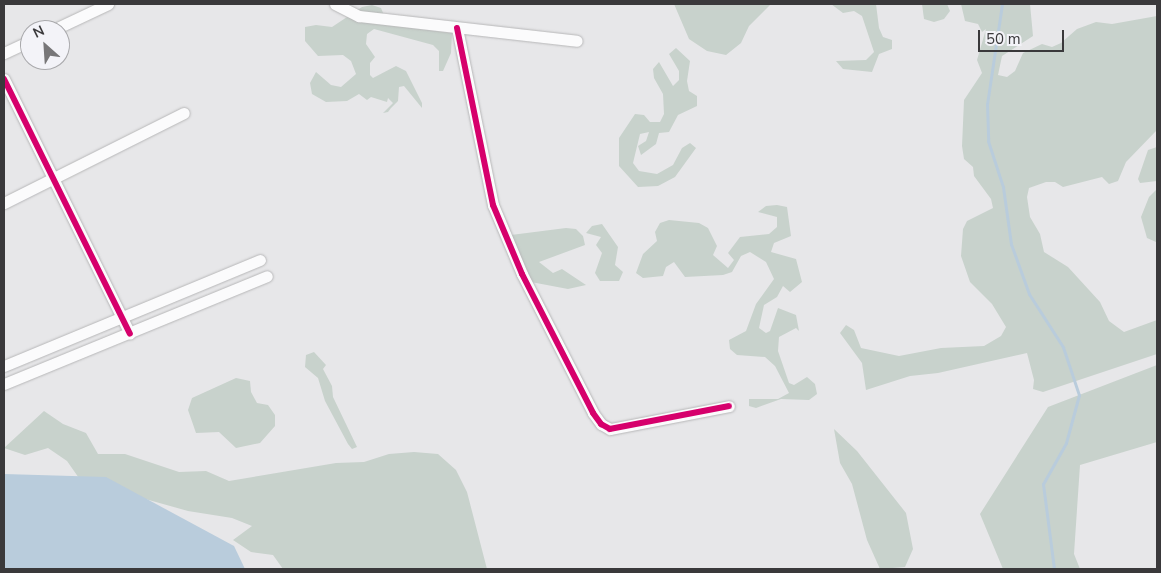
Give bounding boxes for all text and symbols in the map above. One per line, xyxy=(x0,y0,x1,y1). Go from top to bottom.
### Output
north arrow xyxy=(20,20,70,70)
scale bar xyxy=(981,20,1067,52)
text: N xyxy=(30,21,48,43)
text: 50 m xyxy=(986,29,1021,49)

